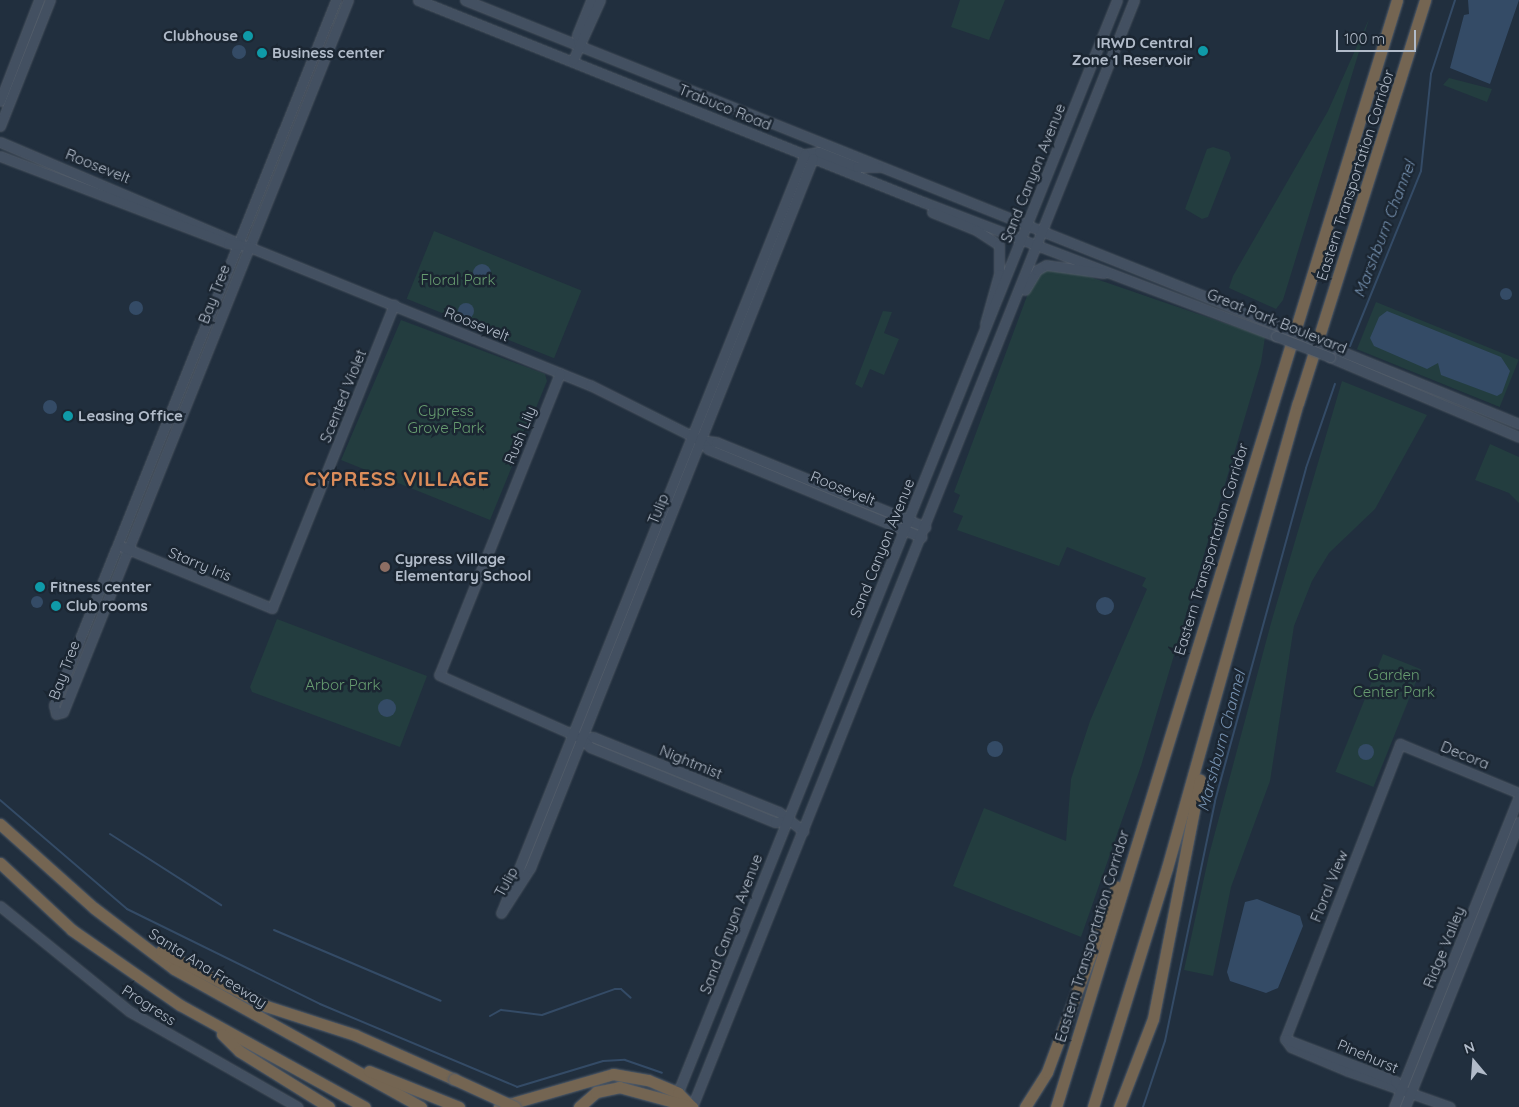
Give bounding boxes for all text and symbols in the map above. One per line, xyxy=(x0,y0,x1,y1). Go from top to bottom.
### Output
scale bar xyxy=(1339,20,1419,52)
place label: Clubhouse xyxy=(163,27,238,45)
text: 100 m xyxy=(1344,29,1385,48)
marker: Clubhouse xyxy=(242,30,254,42)
place label: IRWD Central Zone 1 Reservoir xyxy=(1072,33,1193,68)
place label: Business center xyxy=(272,44,385,62)
marker: IRWD Central Zone 1 Reservoir xyxy=(1197,45,1209,57)
marker: Business center xyxy=(256,47,268,59)
street label: Eastern Transportation Corridor xyxy=(1312,67,1398,283)
street label: Trabuco Road xyxy=(676,80,774,134)
street label: Sand Canyon Avenue xyxy=(997,101,1069,245)
street label: Roosevelt xyxy=(63,145,133,187)
water label: Marshburn Channel xyxy=(1349,158,1419,300)
street label: Bay Tree xyxy=(194,262,234,326)
park label: Floral Park xyxy=(421,271,495,289)
street label: Great Park Boulevard xyxy=(1205,285,1349,357)
street label: Roosevelt xyxy=(442,303,512,345)
street label: Scented Violet xyxy=(316,347,370,445)
park label: Cypress Grove Park xyxy=(407,401,485,436)
street label: Rush Lily xyxy=(500,403,540,467)
place label: Leasing Office xyxy=(78,407,183,425)
marker: Leasing Office xyxy=(62,410,74,422)
street label: Eastern Transportation Corridor xyxy=(1170,441,1252,657)
district label: CYPRESS VILLAGE xyxy=(302,466,492,490)
street label: Roosevelt xyxy=(808,467,878,509)
street label: Sand Canyon Avenue xyxy=(846,476,918,620)
street label: Tulip xyxy=(644,491,672,527)
street label: Starry Iris xyxy=(166,543,234,585)
place label: Cypress Village Elementary School xyxy=(395,549,531,584)
marker: Cypress Village Elementary School xyxy=(379,561,391,573)
place label: Fitness center xyxy=(50,578,152,596)
marker: Fitness center xyxy=(34,581,46,593)
place label: Club rooms xyxy=(66,597,148,615)
marker: Club rooms xyxy=(50,600,62,612)
street label: Bay Tree xyxy=(44,638,84,702)
park label: Garden Center Park xyxy=(1353,665,1435,700)
water label: Marshburn Channel xyxy=(1193,669,1249,813)
park label: Arbor Park xyxy=(305,676,381,694)
street label: Decora xyxy=(1438,737,1492,773)
street label: Nightmist xyxy=(657,741,725,783)
street label: Eastern Transportation Corridor xyxy=(1051,828,1133,1044)
street label: Floral View xyxy=(1306,847,1352,925)
street label: Sand Canyon Avenue xyxy=(696,851,766,997)
street label: Tulip xyxy=(490,864,522,900)
street label: Ridge Valley xyxy=(1419,904,1469,990)
street label: Santa Ana Freeway xyxy=(146,924,270,1012)
street label: Progress xyxy=(119,981,179,1029)
street label: Pinehurst xyxy=(1335,1035,1401,1077)
north arrow xyxy=(1449,1037,1499,1087)
text: N xyxy=(1462,1038,1477,1058)

